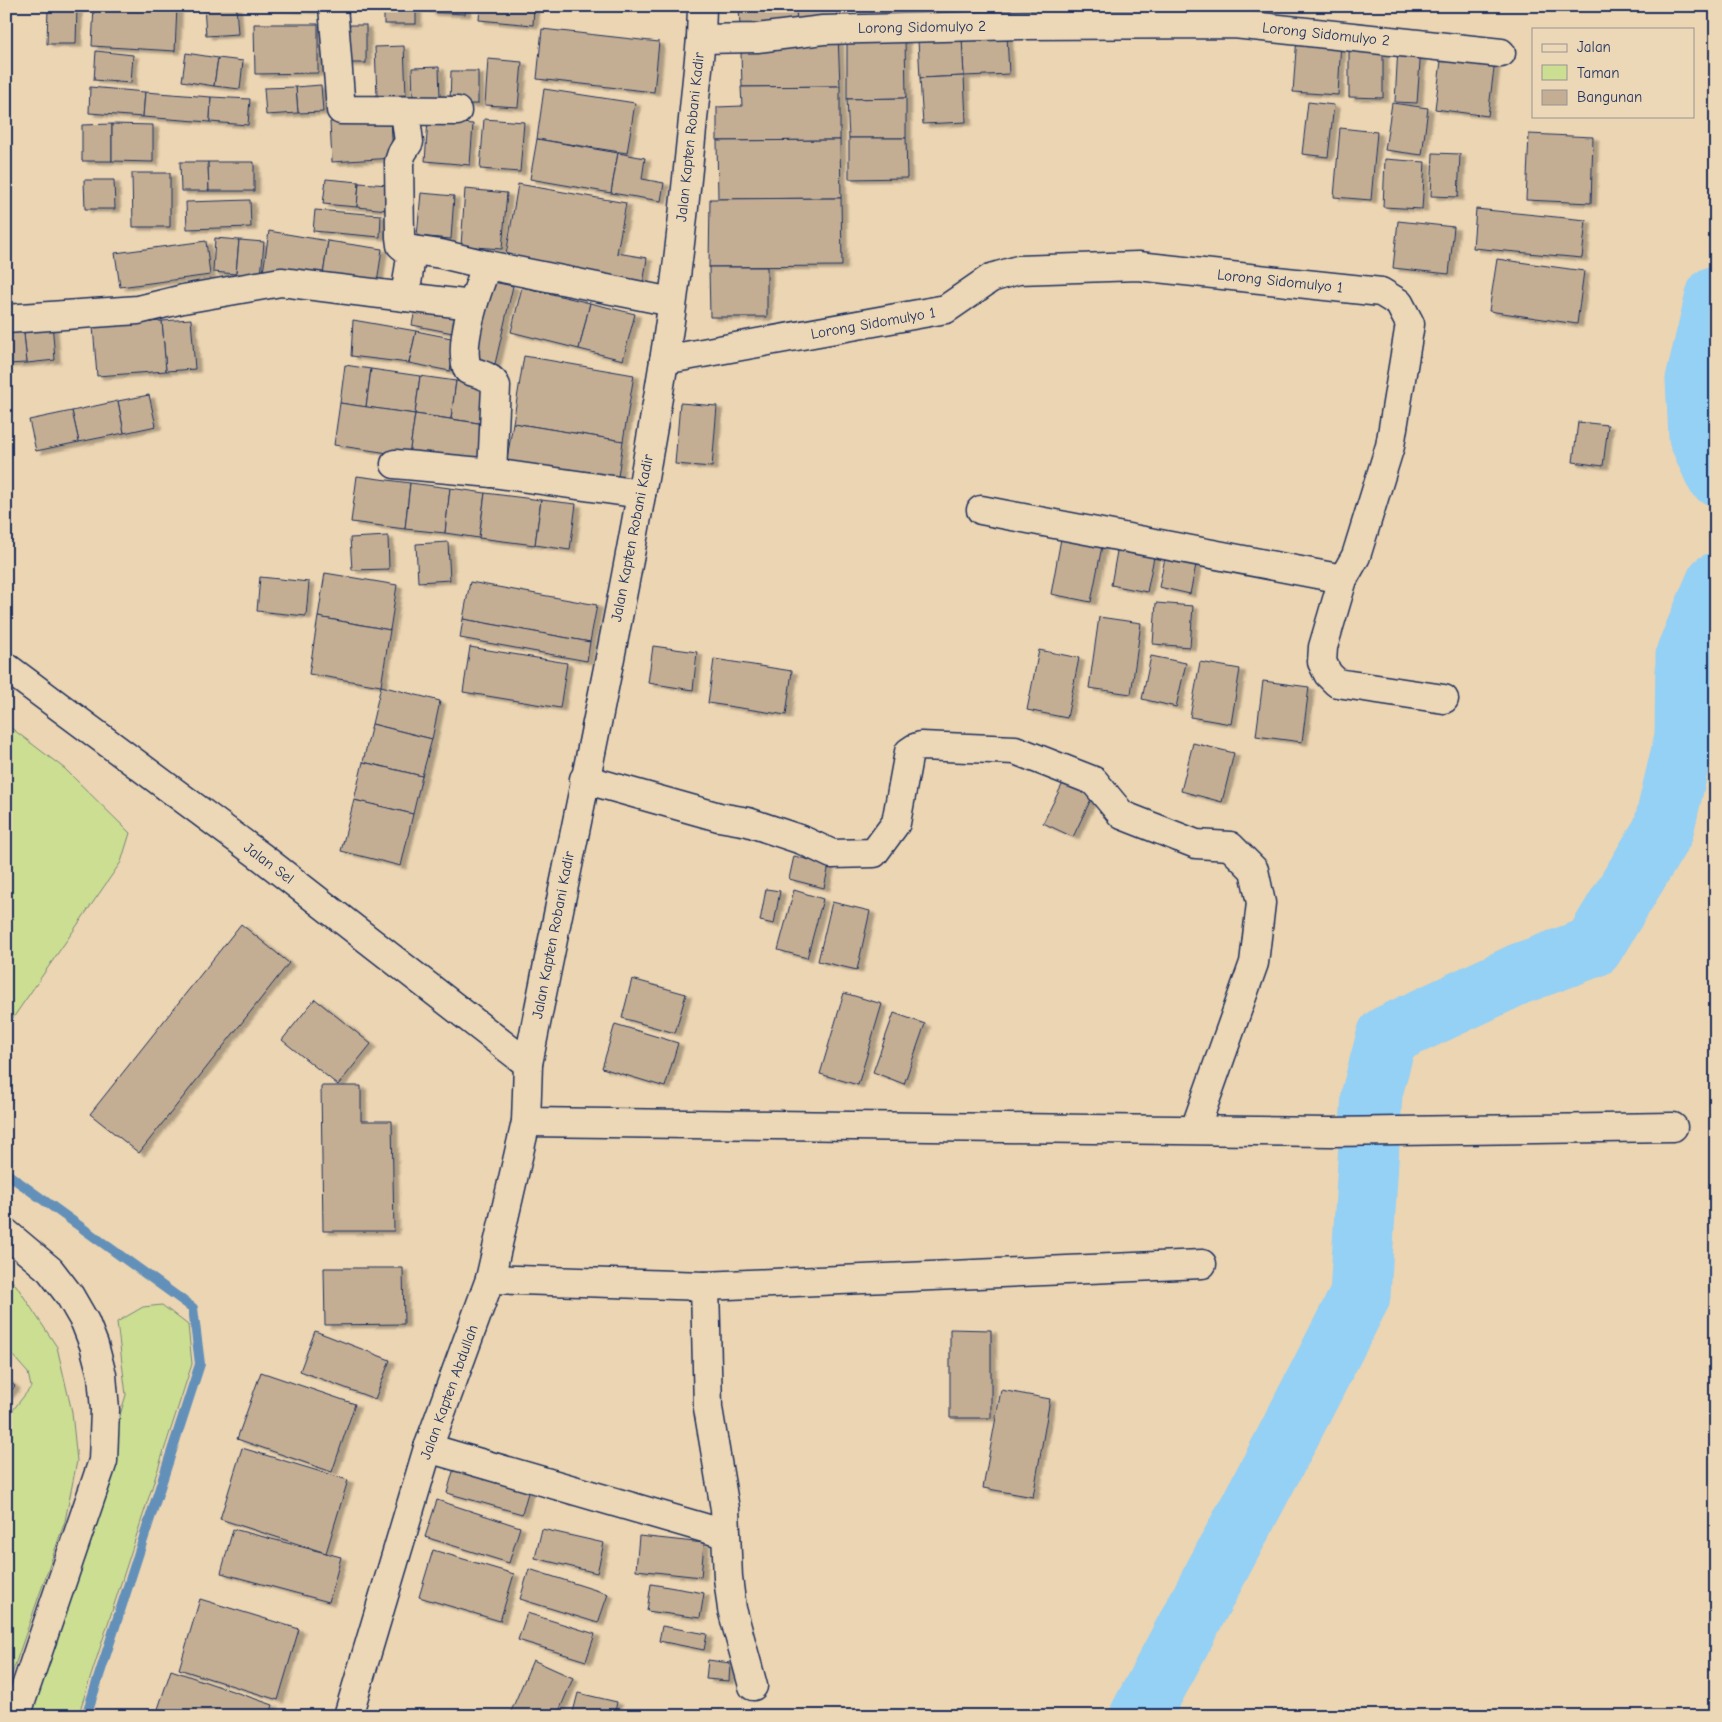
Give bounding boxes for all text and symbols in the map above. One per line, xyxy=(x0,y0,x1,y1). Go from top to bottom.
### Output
street label: Lorong Sidomulyo 2 xyxy=(858,17,986,37)
street label: Lorong Sidomulyo 2 xyxy=(1261,18,1391,50)
legend xyxy=(1532,28,1694,118)
text: Jalan xyxy=(1577,38,1611,56)
street label: Jalan Kapten Robani Kadir xyxy=(672,51,708,223)
text: Taman xyxy=(1577,64,1620,82)
text: Bangunan xyxy=(1577,88,1642,106)
street label: Lorong Sidomulyo 1 xyxy=(1216,265,1344,297)
street label: Lorong Sidomulyo 1 xyxy=(809,303,937,343)
street label: Jalan Kapten Robani Kadir xyxy=(607,453,657,623)
street label: Jalan Sel xyxy=(240,838,298,888)
street label: Jalan Kapten Robani Kadir xyxy=(528,850,578,1020)
street label: Jalan Kapten Abdullah xyxy=(416,1322,482,1462)

